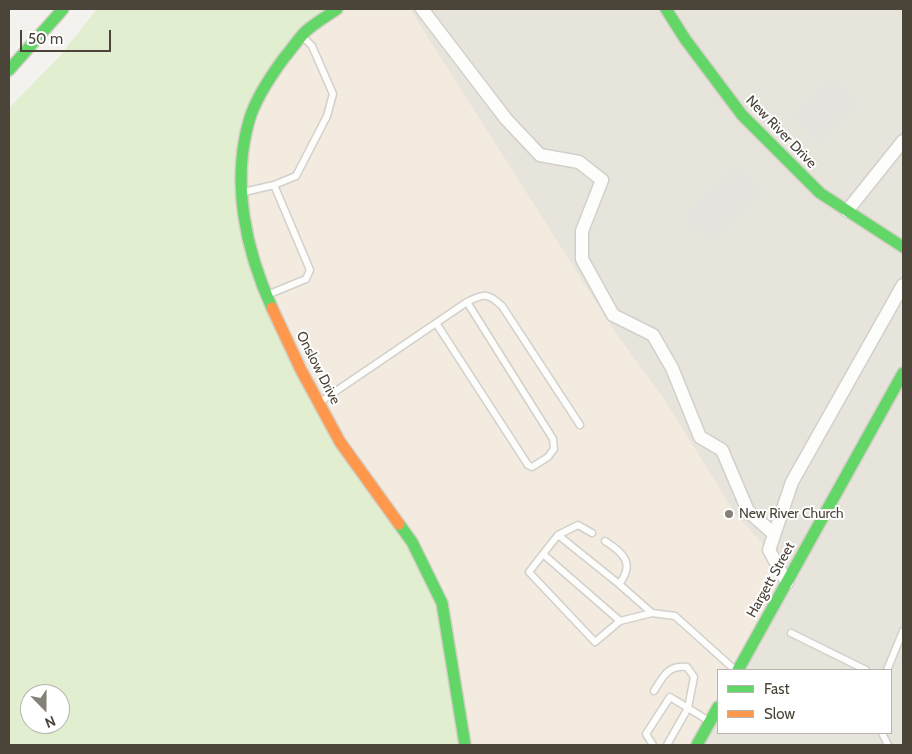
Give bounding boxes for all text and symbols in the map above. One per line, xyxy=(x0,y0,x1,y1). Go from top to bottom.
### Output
scale bar xyxy=(22,20,114,52)
text: 50 m xyxy=(28,30,63,48)
street label: New River Drive xyxy=(742,92,820,172)
street label: Onslow Drive xyxy=(292,329,344,407)
place label: New River Church xyxy=(739,506,844,522)
marker: New River Church xyxy=(723,508,735,520)
street label: Hargett Street xyxy=(743,539,799,621)
legend xyxy=(717,669,892,734)
text: Fast xyxy=(764,680,789,698)
north arrow xyxy=(20,684,70,734)
text: Slow xyxy=(764,705,795,723)
text: N xyxy=(42,712,58,732)

